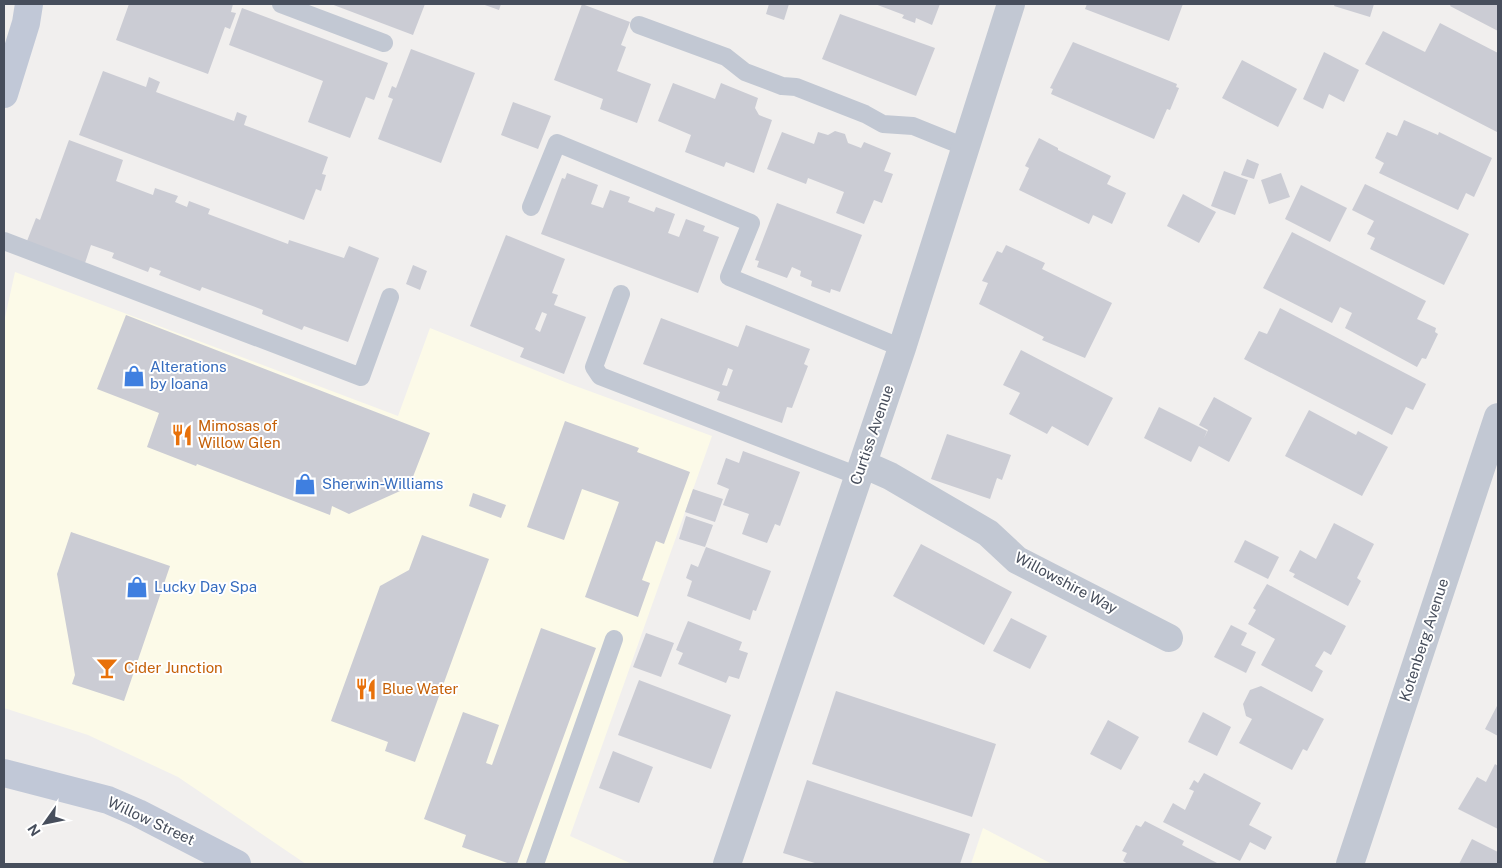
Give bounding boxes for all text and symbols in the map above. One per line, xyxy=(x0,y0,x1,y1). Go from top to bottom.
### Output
place label: Alterations by Ioana xyxy=(150,358,227,392)
shop icon: Alterations by Ioana xyxy=(121,363,147,389)
street label: Curtiss Avenue xyxy=(846,383,897,487)
place label: Mimosas of Willow Glen xyxy=(198,417,281,451)
restaurant icon: Mimosas of Willow Glen xyxy=(169,422,195,448)
shop icon: Sherwin-Williams xyxy=(292,471,318,497)
place label: Sherwin-Williams xyxy=(322,475,443,492)
street label: Willowshire Way xyxy=(1012,548,1120,617)
shop icon: Lucky Day Spa xyxy=(124,574,150,600)
street label: Kotenberg Avenue xyxy=(1396,576,1451,703)
place label: Lucky Day Spa xyxy=(154,578,257,595)
bar icon: Cider Junction xyxy=(94,655,120,681)
place label: Cider Junction xyxy=(124,659,223,676)
restaurant icon: Blue Water xyxy=(353,676,379,702)
place label: Blue Water xyxy=(382,680,459,697)
street label: Willow Street xyxy=(105,793,198,848)
north arrow xyxy=(20,798,70,848)
text: N xyxy=(24,821,44,839)

